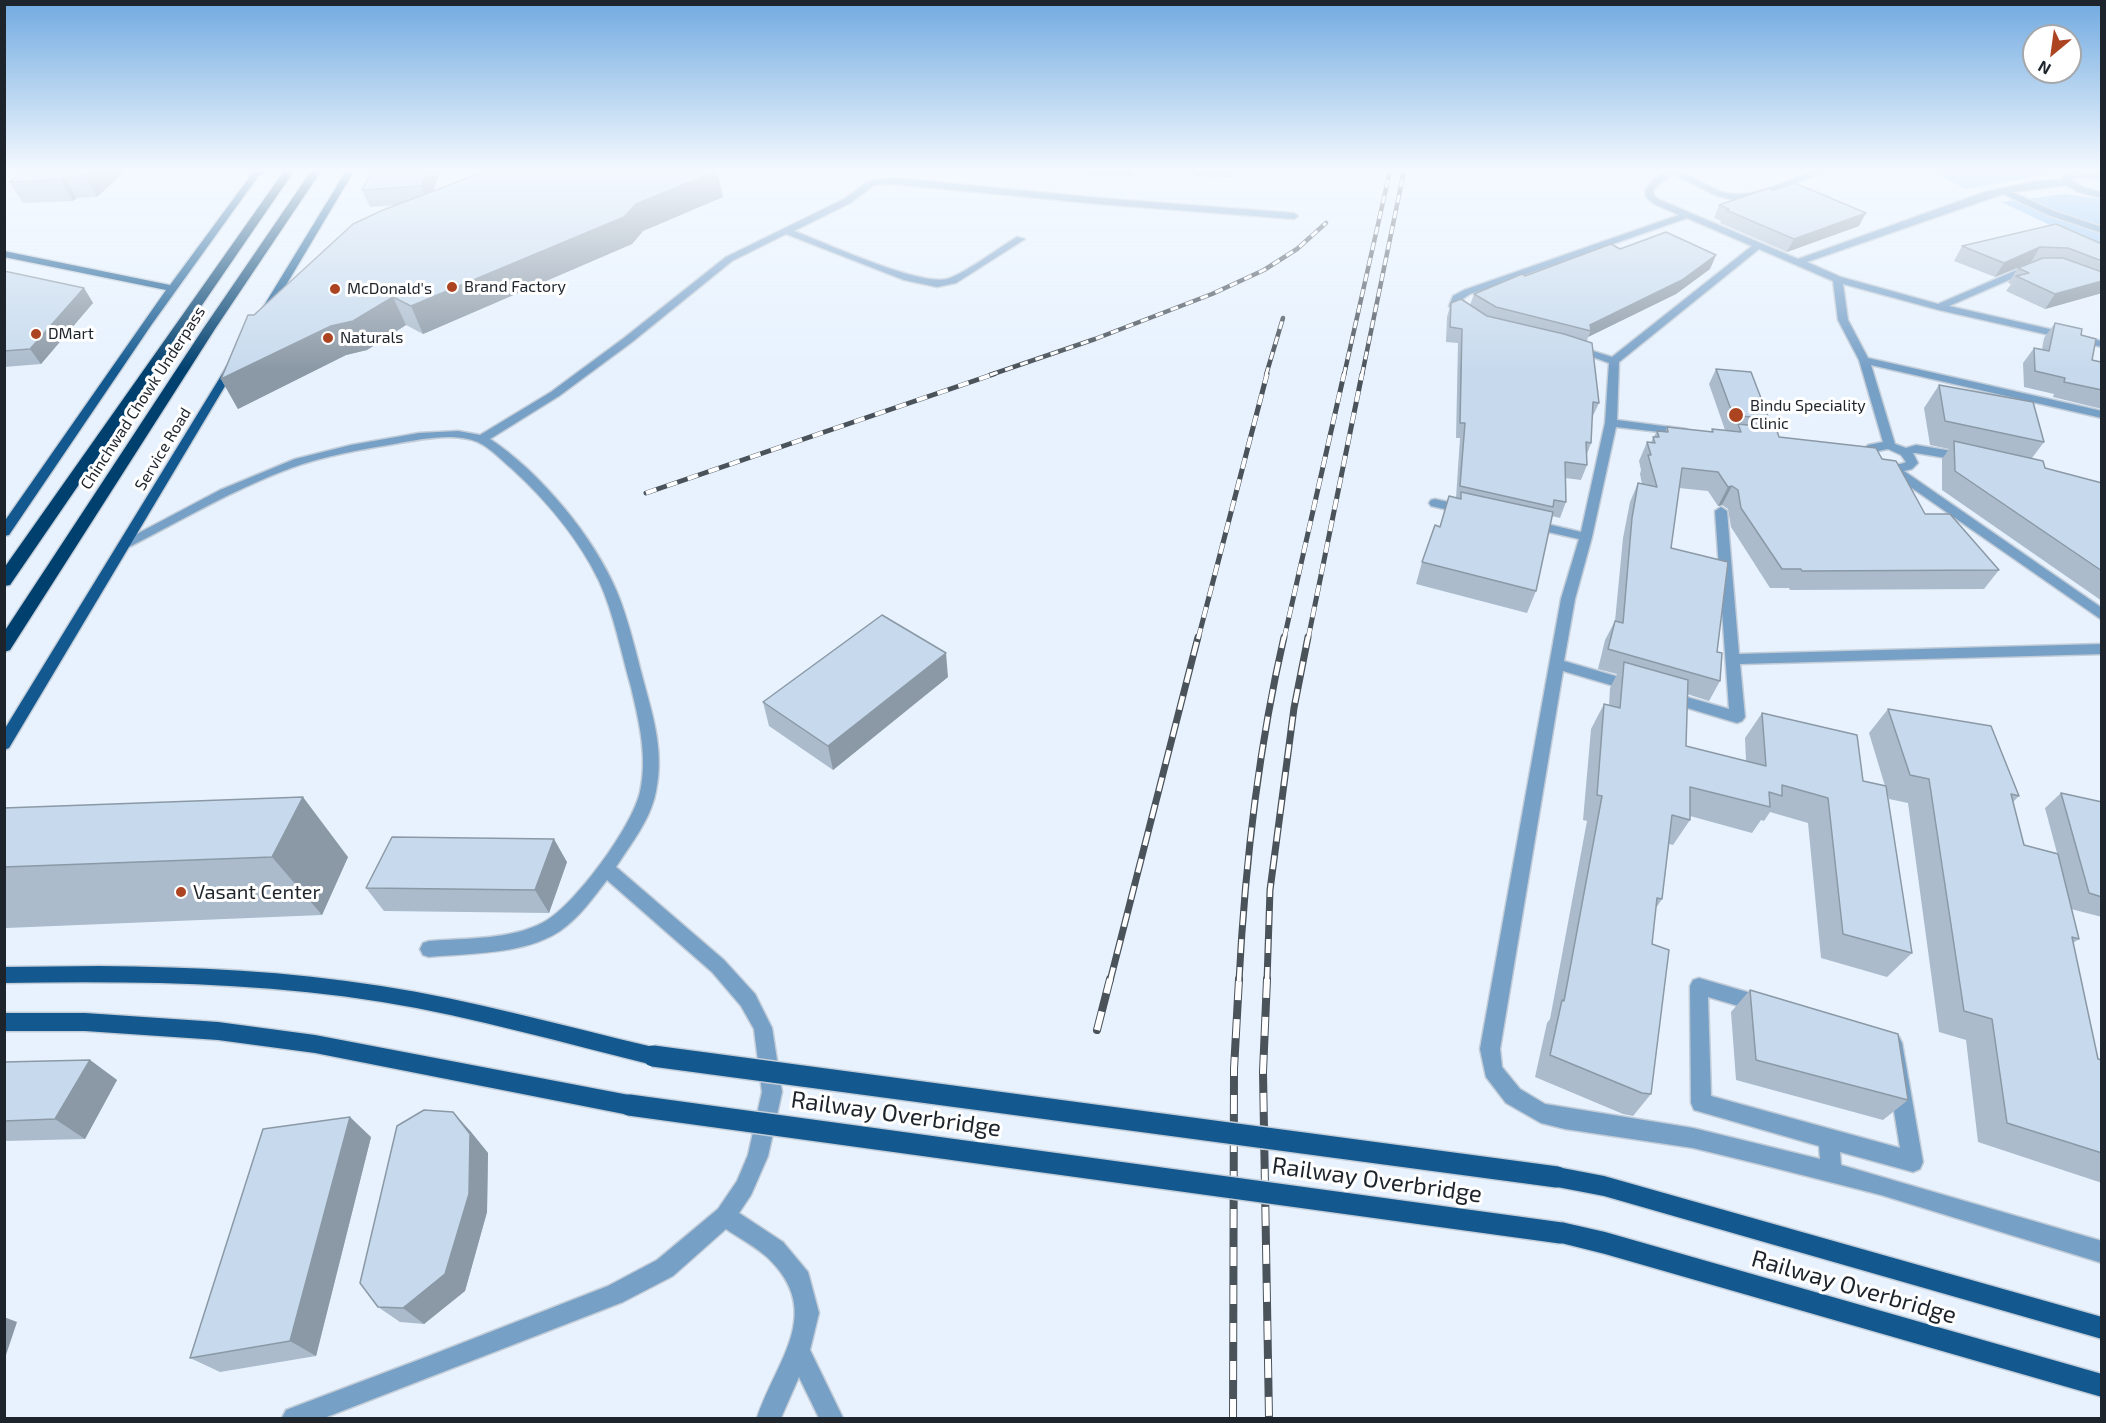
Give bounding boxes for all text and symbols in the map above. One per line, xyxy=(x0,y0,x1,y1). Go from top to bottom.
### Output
north arrow xyxy=(2022,24,2082,84)
text: N xyxy=(2034,57,2054,80)
place label: Brand Factory xyxy=(464,277,566,297)
place label: McDonald's xyxy=(347,279,432,299)
marker: Brand Factory xyxy=(445,280,459,294)
marker: McDonald's xyxy=(328,282,342,296)
street label: Chinchwad Chowk Underpass xyxy=(77,303,209,493)
place label: DMart xyxy=(48,324,94,344)
marker: DMart xyxy=(29,327,43,341)
place label: Naturals xyxy=(340,328,403,348)
marker: Naturals xyxy=(321,331,335,345)
place label: Bindu Speciality Clinic xyxy=(1750,396,1866,434)
street label: Service Road xyxy=(131,404,195,494)
marker: Bindu Speciality Clinic xyxy=(1727,406,1745,424)
place label: Vasant Center xyxy=(193,880,321,904)
marker: Vasant Center xyxy=(174,885,188,899)
street label: Railway Overbridge xyxy=(789,1085,1003,1143)
street label: Railway Overbridge xyxy=(1270,1151,1484,1209)
street label: Railway Overbridge xyxy=(1748,1244,1960,1330)

